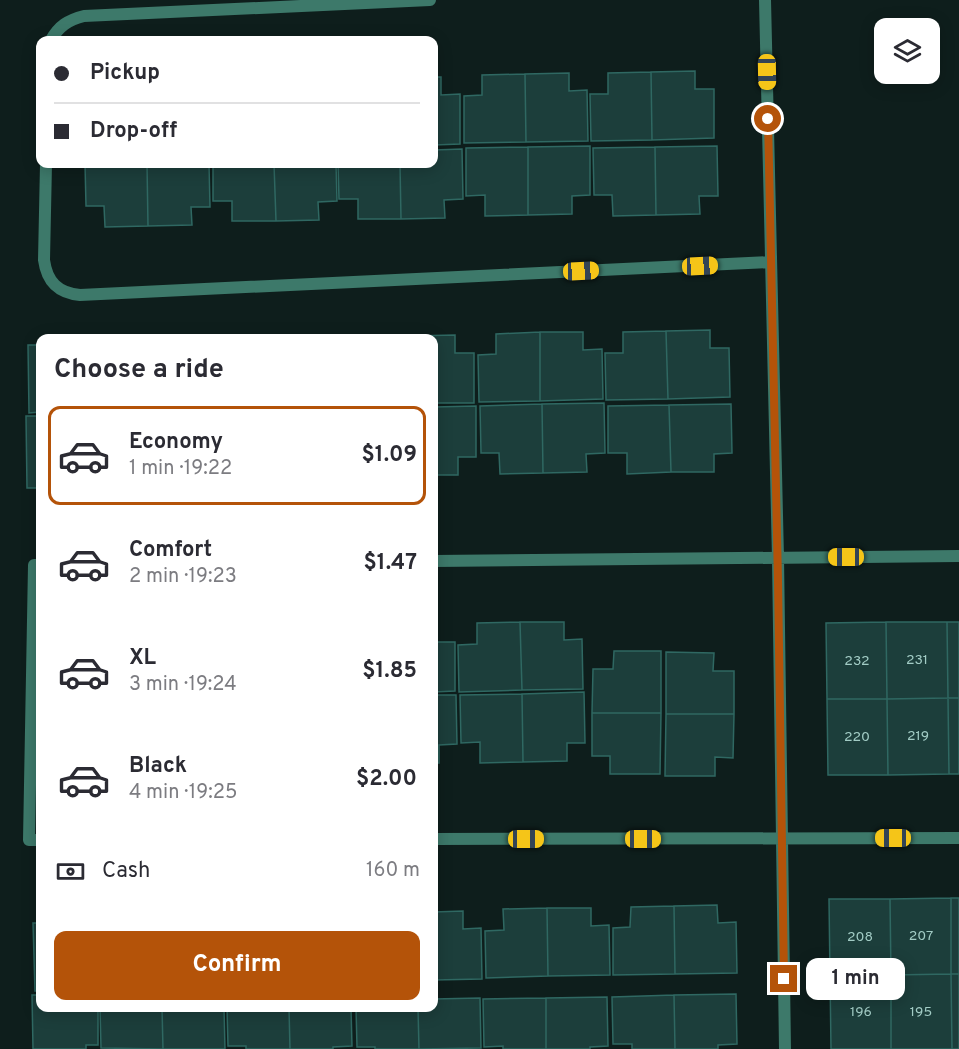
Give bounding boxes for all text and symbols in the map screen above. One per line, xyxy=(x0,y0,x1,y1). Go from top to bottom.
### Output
map controls xyxy=(874,18,940,84)
button: layers xyxy=(874,18,940,84)
car xyxy=(758,54,776,90)
text: Pickup xyxy=(90,60,160,87)
route start xyxy=(754,105,781,132)
text: Drop-off xyxy=(90,118,177,145)
car xyxy=(682,256,718,276)
car xyxy=(563,261,599,281)
text: Choose a ride xyxy=(54,353,224,387)
icon: car xyxy=(57,429,111,483)
text: Economy xyxy=(129,429,223,456)
text: $1.09 xyxy=(361,442,417,469)
text: 1 min · 19:22 xyxy=(129,456,232,482)
icon: car xyxy=(57,537,111,591)
text: Comfort xyxy=(129,537,212,564)
car xyxy=(828,548,864,566)
text: $1.47 xyxy=(364,550,417,577)
text: 2 min · 19:23 xyxy=(129,564,237,590)
icon: car xyxy=(57,645,111,699)
text: XL xyxy=(129,645,156,672)
house number: 231 xyxy=(906,652,928,669)
house number: 232 xyxy=(844,653,870,670)
text: $1.85 xyxy=(362,658,417,685)
text: 3 min · 19:24 xyxy=(129,672,237,698)
house number: 219 xyxy=(907,728,929,745)
house number: 220 xyxy=(844,729,870,746)
icon: car xyxy=(57,753,111,807)
text: Black xyxy=(129,753,187,780)
text: $2.00 xyxy=(356,766,417,793)
text: 4 min · 19:25 xyxy=(129,780,237,806)
car xyxy=(875,829,911,847)
car xyxy=(508,830,544,848)
car xyxy=(625,830,661,848)
icon: cash xyxy=(54,855,87,888)
text: Cash xyxy=(102,858,151,885)
text: 160 m xyxy=(366,858,420,884)
house number: 207 xyxy=(909,928,933,945)
house number: 208 xyxy=(847,929,873,946)
button: Confirm xyxy=(54,931,420,1000)
callout: 1 min xyxy=(805,958,904,1000)
route end xyxy=(770,965,797,992)
text: 1 min xyxy=(831,966,880,992)
house number: 196 xyxy=(850,1004,872,1021)
house number: 195 xyxy=(910,1004,932,1021)

